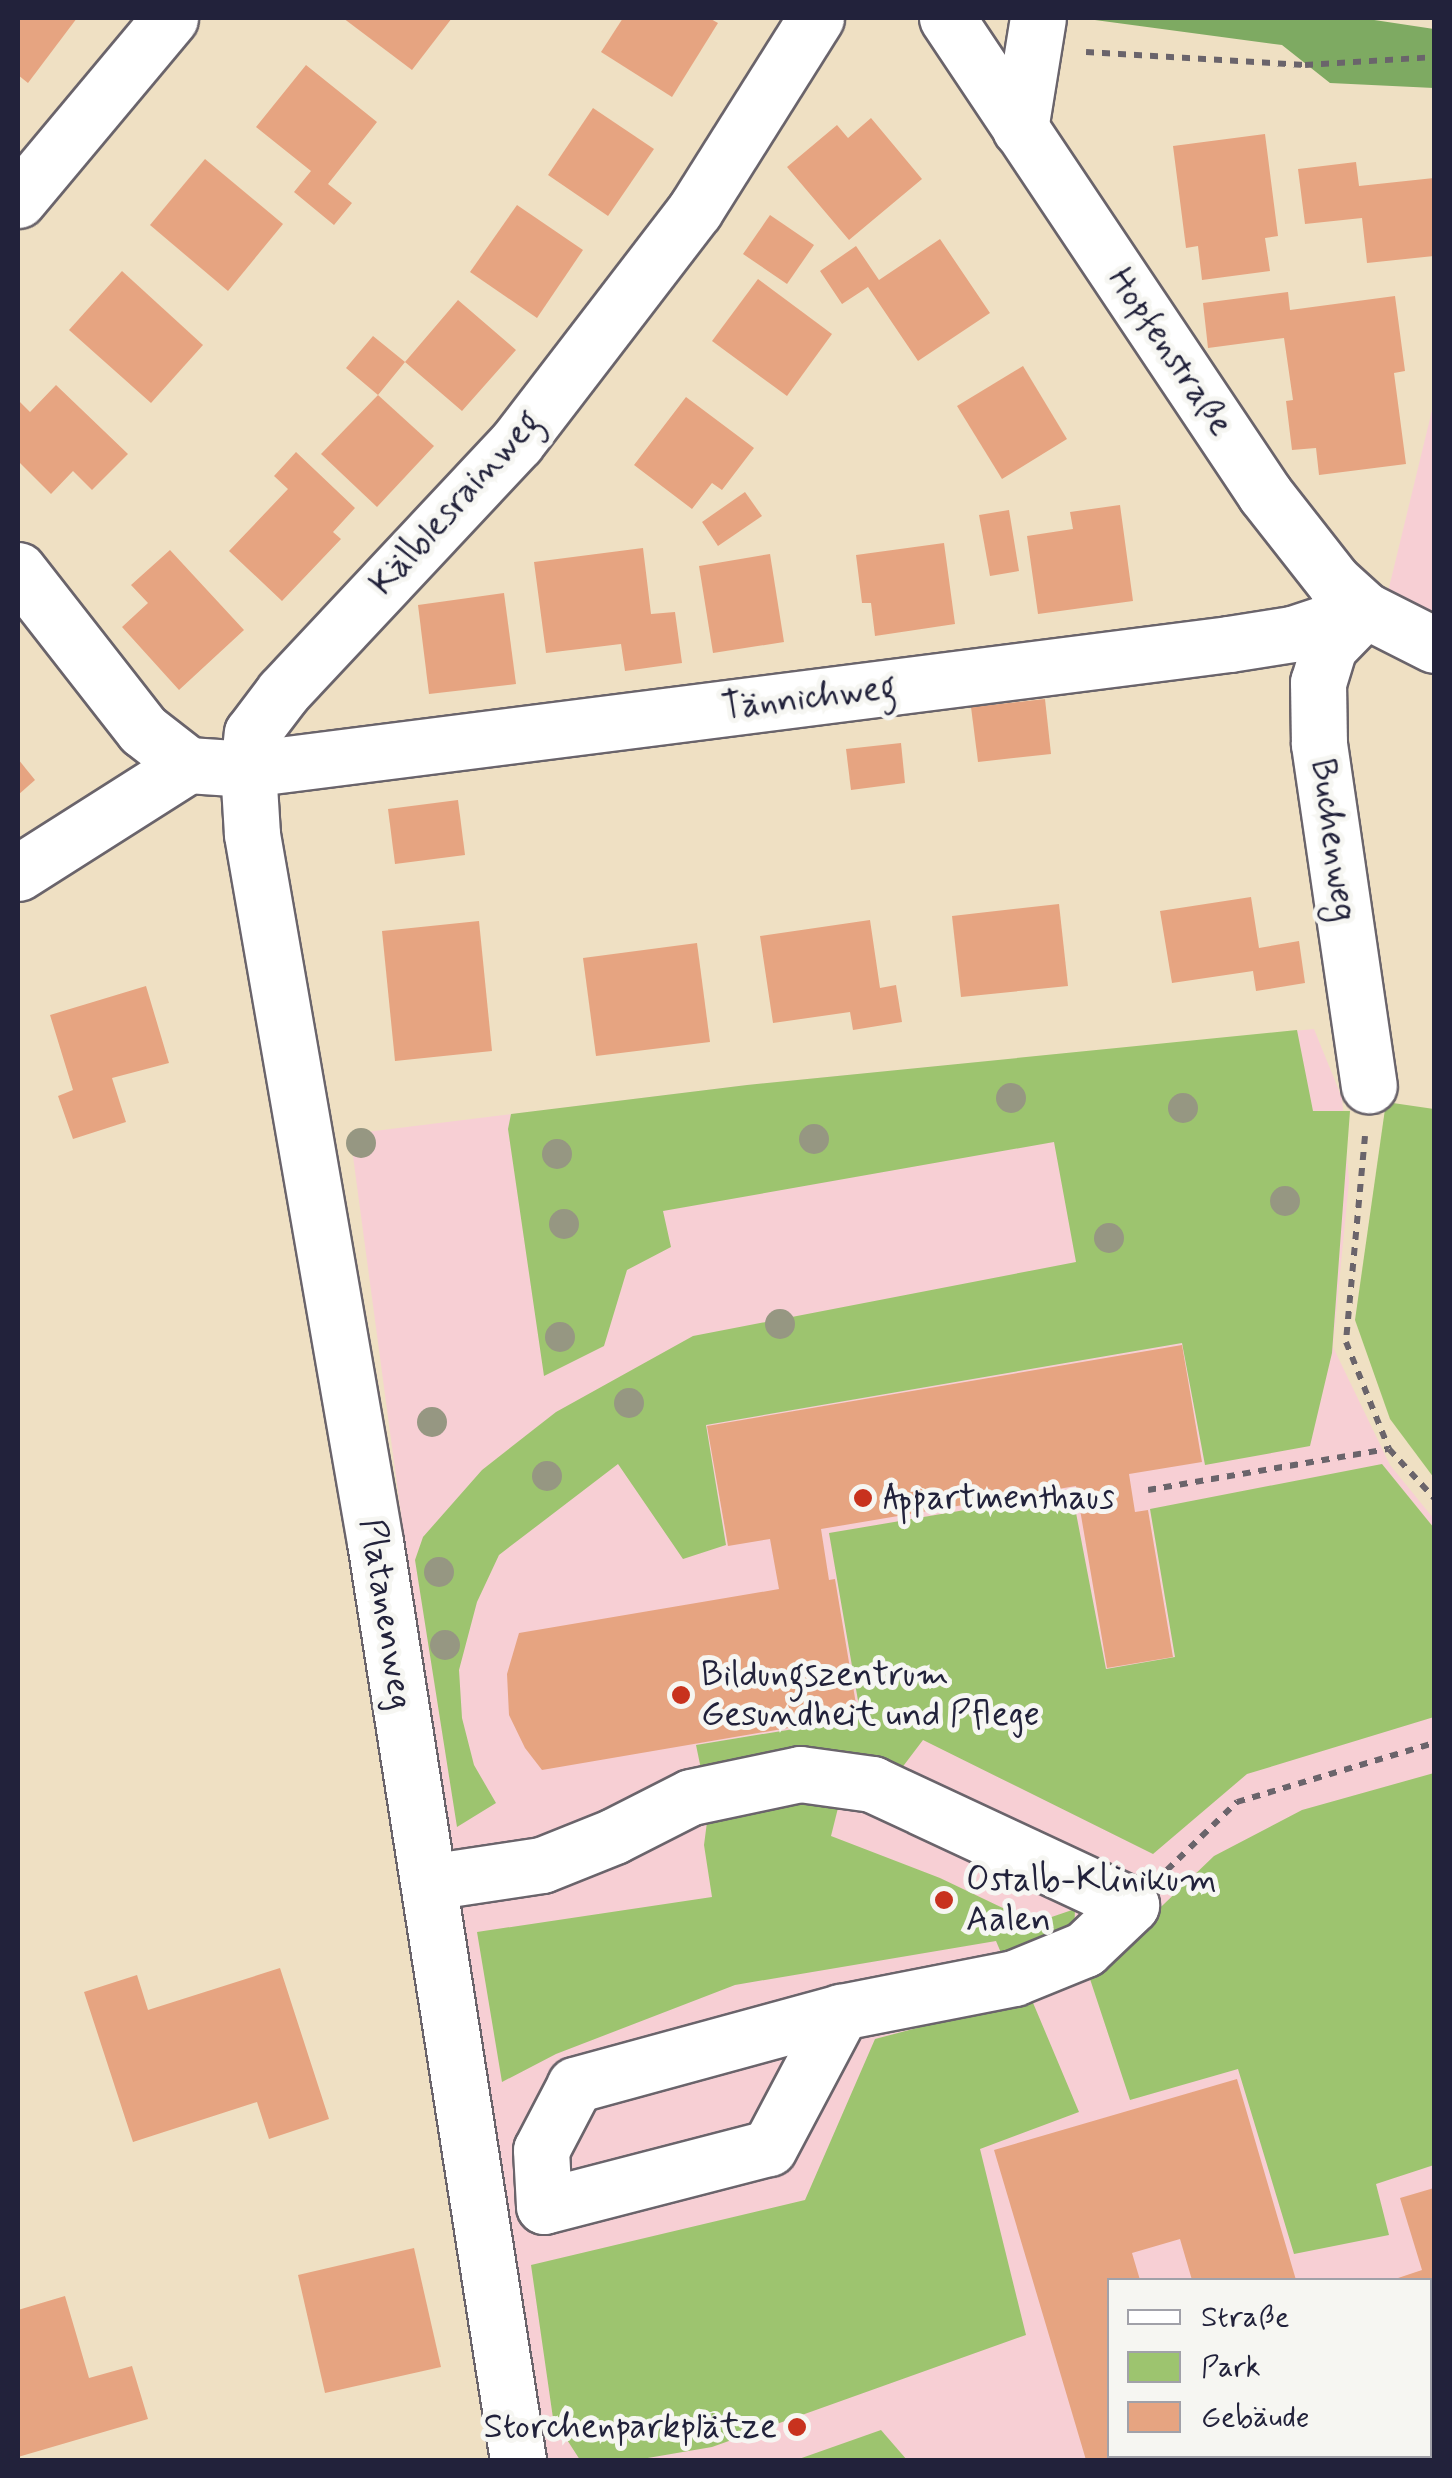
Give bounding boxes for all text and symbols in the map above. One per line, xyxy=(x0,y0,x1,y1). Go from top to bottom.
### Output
street label: Hopfenstraße xyxy=(1099,260,1241,444)
street label: Kälblesrainweg xyxy=(362,401,550,605)
street label: Tännichweg xyxy=(719,666,899,730)
street label: Buchenweg xyxy=(1301,756,1365,924)
place label: Appartmenthaus xyxy=(883,1477,1115,1519)
marker: Appartmenthaus xyxy=(852,1487,874,1509)
street label: Platanenweg xyxy=(350,1516,422,1712)
place label: Bildungszentrum Gesundheit und Pflege xyxy=(701,1654,1037,1736)
marker: Bildungszentrum Gesundheit und Pflege xyxy=(670,1684,692,1706)
place label: Ostalb-Klinikum Aalen xyxy=(966,1859,1217,1941)
marker: Ostalb-Klinikum Aalen xyxy=(931,1887,957,1913)
legend xyxy=(1107,2278,1432,2458)
text: Straße xyxy=(1201,2298,1289,2337)
text: Park xyxy=(1201,2348,1261,2387)
text: Gebäude xyxy=(1201,2398,1309,2437)
place label: Storchenparkplätze xyxy=(484,2406,777,2448)
marker: Storchenparkplätze xyxy=(786,2416,808,2438)

